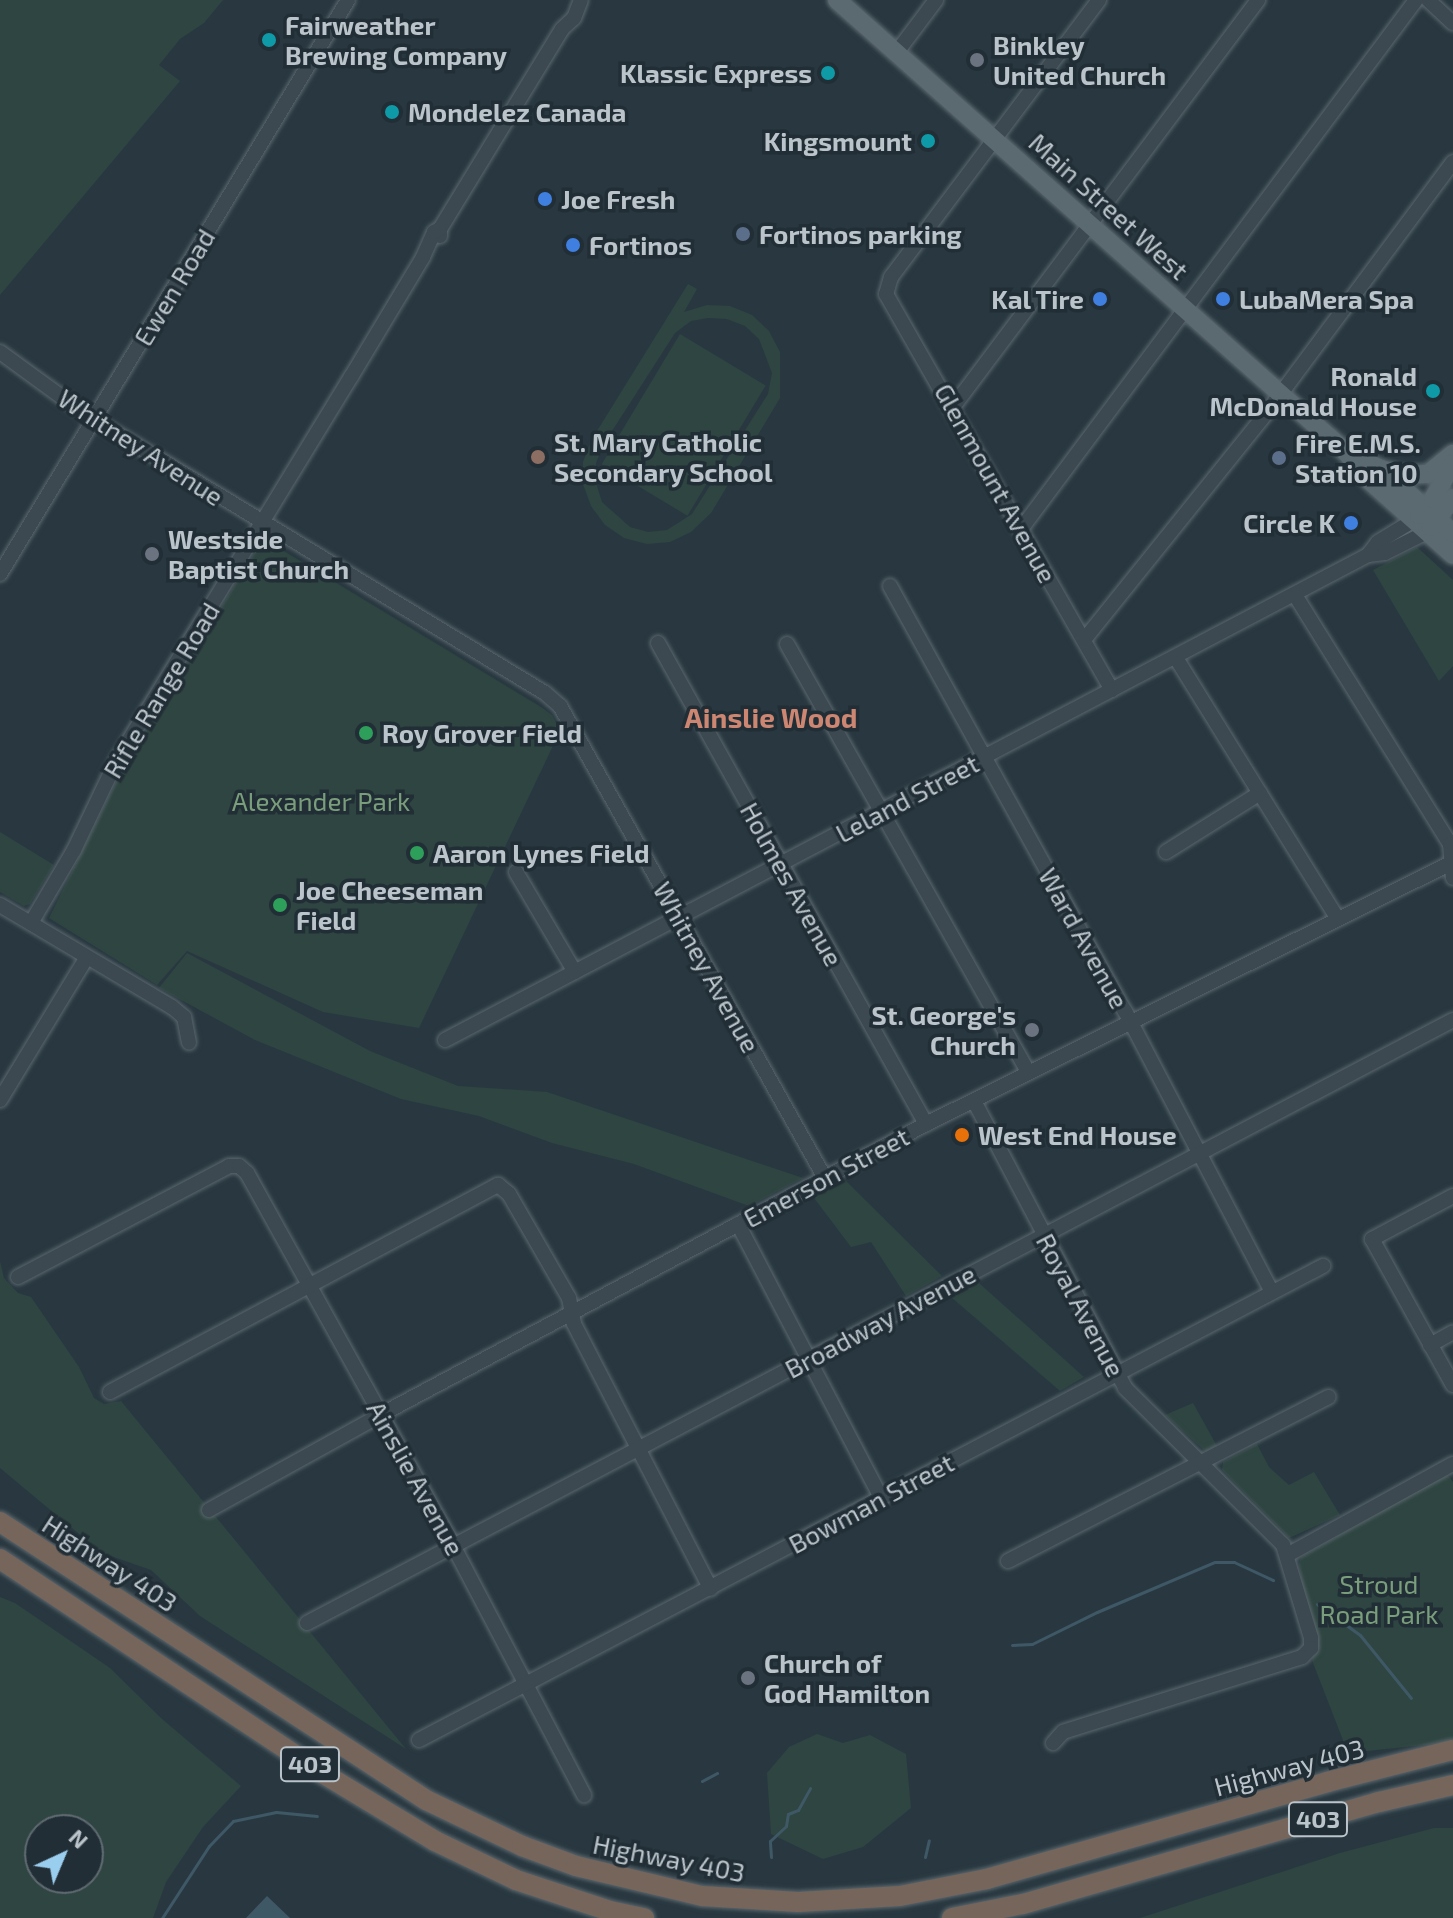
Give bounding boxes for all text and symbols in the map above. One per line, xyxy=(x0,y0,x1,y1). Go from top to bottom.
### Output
place label: Fairweather Brewing Company xyxy=(285,9,507,70)
place label: Binkley United Church xyxy=(993,29,1166,90)
marker: Fairweather Brewing Company xyxy=(260,31,278,49)
marker: Binkley United Church xyxy=(968,51,986,69)
place label: Klassic Express xyxy=(620,57,812,89)
marker: Klassic Express xyxy=(819,64,837,82)
place label: Mondelez Canada xyxy=(408,96,626,128)
marker: Mondelez Canada xyxy=(383,103,401,121)
place label: Kingsmount xyxy=(764,125,912,157)
street label: Main Street West xyxy=(1023,126,1195,286)
marker: Kingsmount xyxy=(919,132,937,150)
place label: Joe Fresh xyxy=(561,183,675,215)
marker: Joe Fresh xyxy=(536,190,554,208)
place label: Fortinos parking xyxy=(759,218,962,250)
street label: Ewen Road xyxy=(127,223,221,351)
marker: Fortinos parking xyxy=(734,225,752,243)
place label: Fortinos xyxy=(589,229,692,261)
marker: Fortinos xyxy=(564,236,582,254)
place label: Kal Tire xyxy=(990,283,1084,315)
place label: LubaMera Spa xyxy=(1239,283,1414,315)
marker: Kal Tire xyxy=(1091,290,1109,308)
marker: LubaMera Spa xyxy=(1214,290,1232,308)
place label: Ronald McDonald House xyxy=(1210,360,1417,422)
street label: Glenmount Avenue xyxy=(928,378,1064,588)
street label: Whitney Avenue xyxy=(52,382,230,512)
marker: Ronald McDonald House xyxy=(1424,382,1442,400)
place label: St. Mary Catholic Secondary School xyxy=(554,426,773,488)
place label: Fire E.M.S. Station 10 xyxy=(1295,427,1421,488)
marker: St. Mary Catholic Secondary School xyxy=(529,448,547,466)
marker: Fire E.M.S. Station 10 xyxy=(1270,449,1288,467)
place label: Circle K xyxy=(1243,507,1335,539)
marker: Circle K xyxy=(1342,514,1360,532)
place label: Westside Baptist Church xyxy=(168,523,349,584)
marker: Westside Baptist Church xyxy=(143,545,161,563)
street label: Rifle Range Road xyxy=(96,597,226,783)
district label: Ainslie Wood xyxy=(684,700,858,734)
place label: Roy Grover Field xyxy=(382,717,583,749)
marker: Roy Grover Field xyxy=(357,724,375,742)
street label: Leland Street xyxy=(830,747,984,849)
park label: Alexander Park xyxy=(231,785,411,817)
street label: Holmes Avenue xyxy=(734,797,850,971)
place label: Aaron Lynes Field xyxy=(433,837,650,869)
marker: Aaron Lynes Field xyxy=(408,844,426,862)
street label: Ward Avenue xyxy=(1032,862,1136,1014)
place label: Joe Cheeseman Field xyxy=(296,874,483,936)
street label: Whitney Avenue xyxy=(647,876,767,1058)
marker: Joe Cheeseman Field xyxy=(271,896,289,914)
place label: St. George's Church xyxy=(872,999,1016,1060)
marker: St. George's Church xyxy=(1023,1021,1041,1039)
place label: West End House xyxy=(978,1119,1177,1151)
street label: Emerson Street xyxy=(738,1120,914,1234)
marker: West End House xyxy=(953,1126,971,1144)
street label: Royal Avenue xyxy=(1030,1227,1132,1383)
street label: Broadway Avenue xyxy=(779,1257,981,1385)
street label: Ainslie Avenue xyxy=(361,1395,471,1561)
street label: Bowman Street xyxy=(783,1446,959,1560)
street label: Highway 403 xyxy=(37,1508,183,1618)
park label: Stroud Road Park xyxy=(1320,1568,1438,1630)
place label: Church of God Hamilton xyxy=(764,1647,930,1708)
marker: Church of God Hamilton xyxy=(739,1669,757,1687)
street label: Highway 403 xyxy=(1210,1732,1368,1802)
road number: 403 xyxy=(278,1744,342,1784)
road number: 403 xyxy=(1286,1799,1350,1839)
north arrow xyxy=(24,1814,104,1894)
text: N xyxy=(65,1823,94,1853)
street label: Highway 403 xyxy=(590,1828,748,1888)

